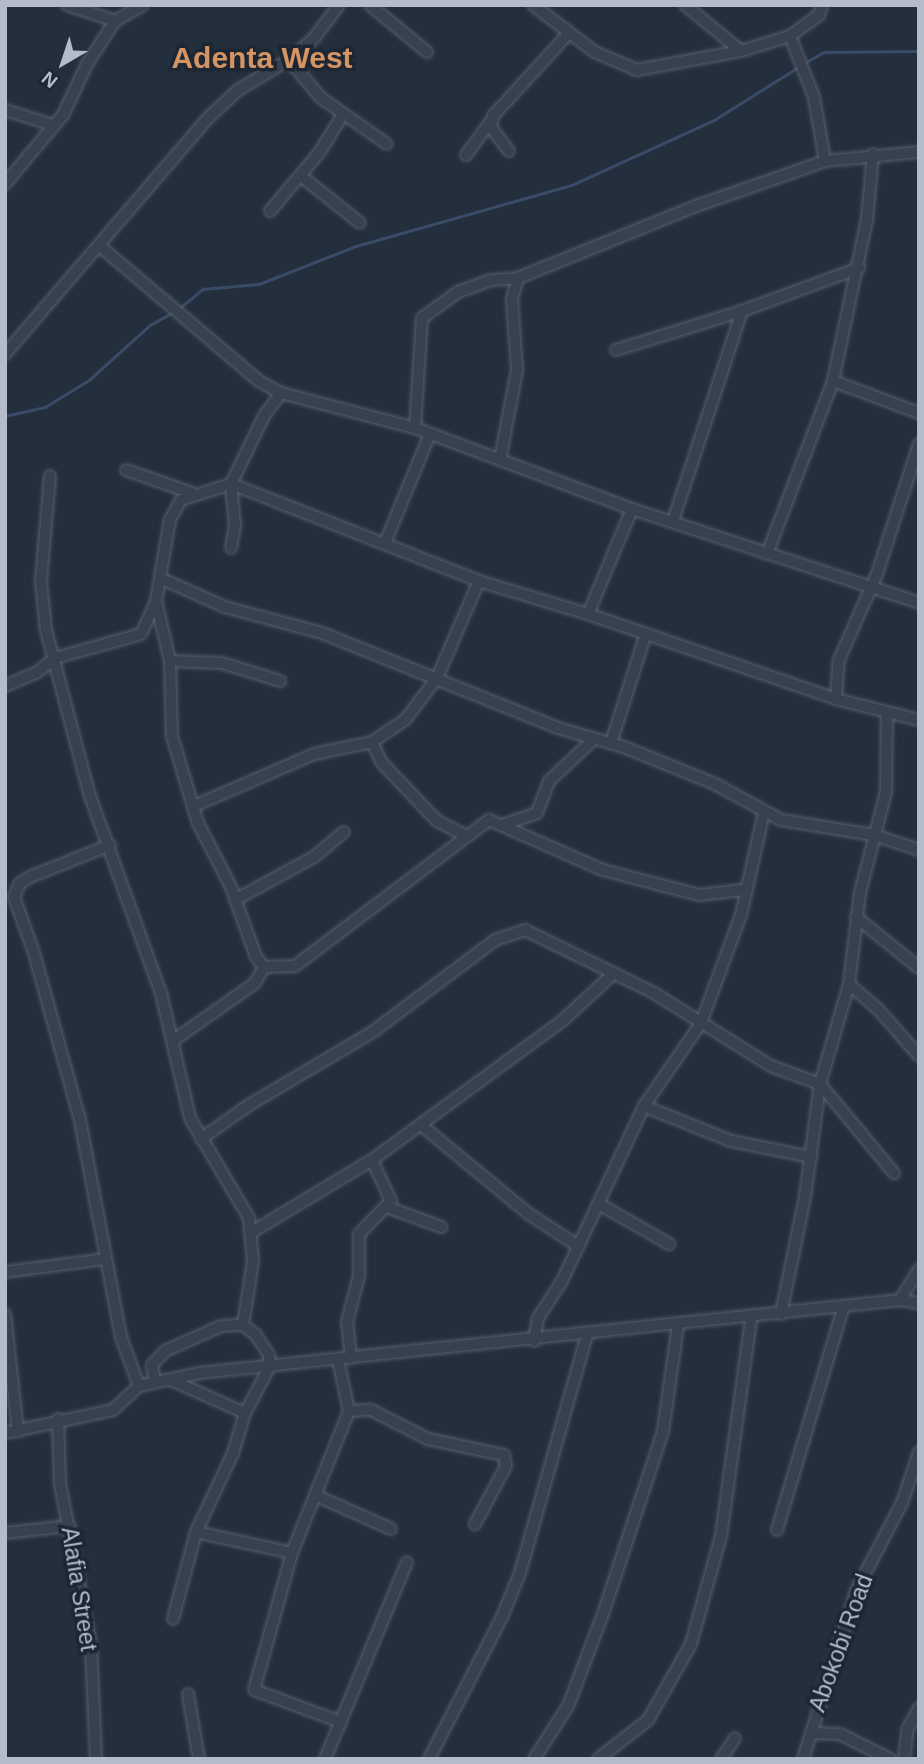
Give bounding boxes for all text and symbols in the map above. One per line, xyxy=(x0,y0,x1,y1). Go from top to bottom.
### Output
north arrow xyxy=(28,28,98,98)
district label: Adenta West xyxy=(171,40,353,76)
text: N xyxy=(38,67,61,92)
street label: Alafia Street xyxy=(56,1525,102,1653)
street label: Abokobi Road xyxy=(803,1570,879,1716)

